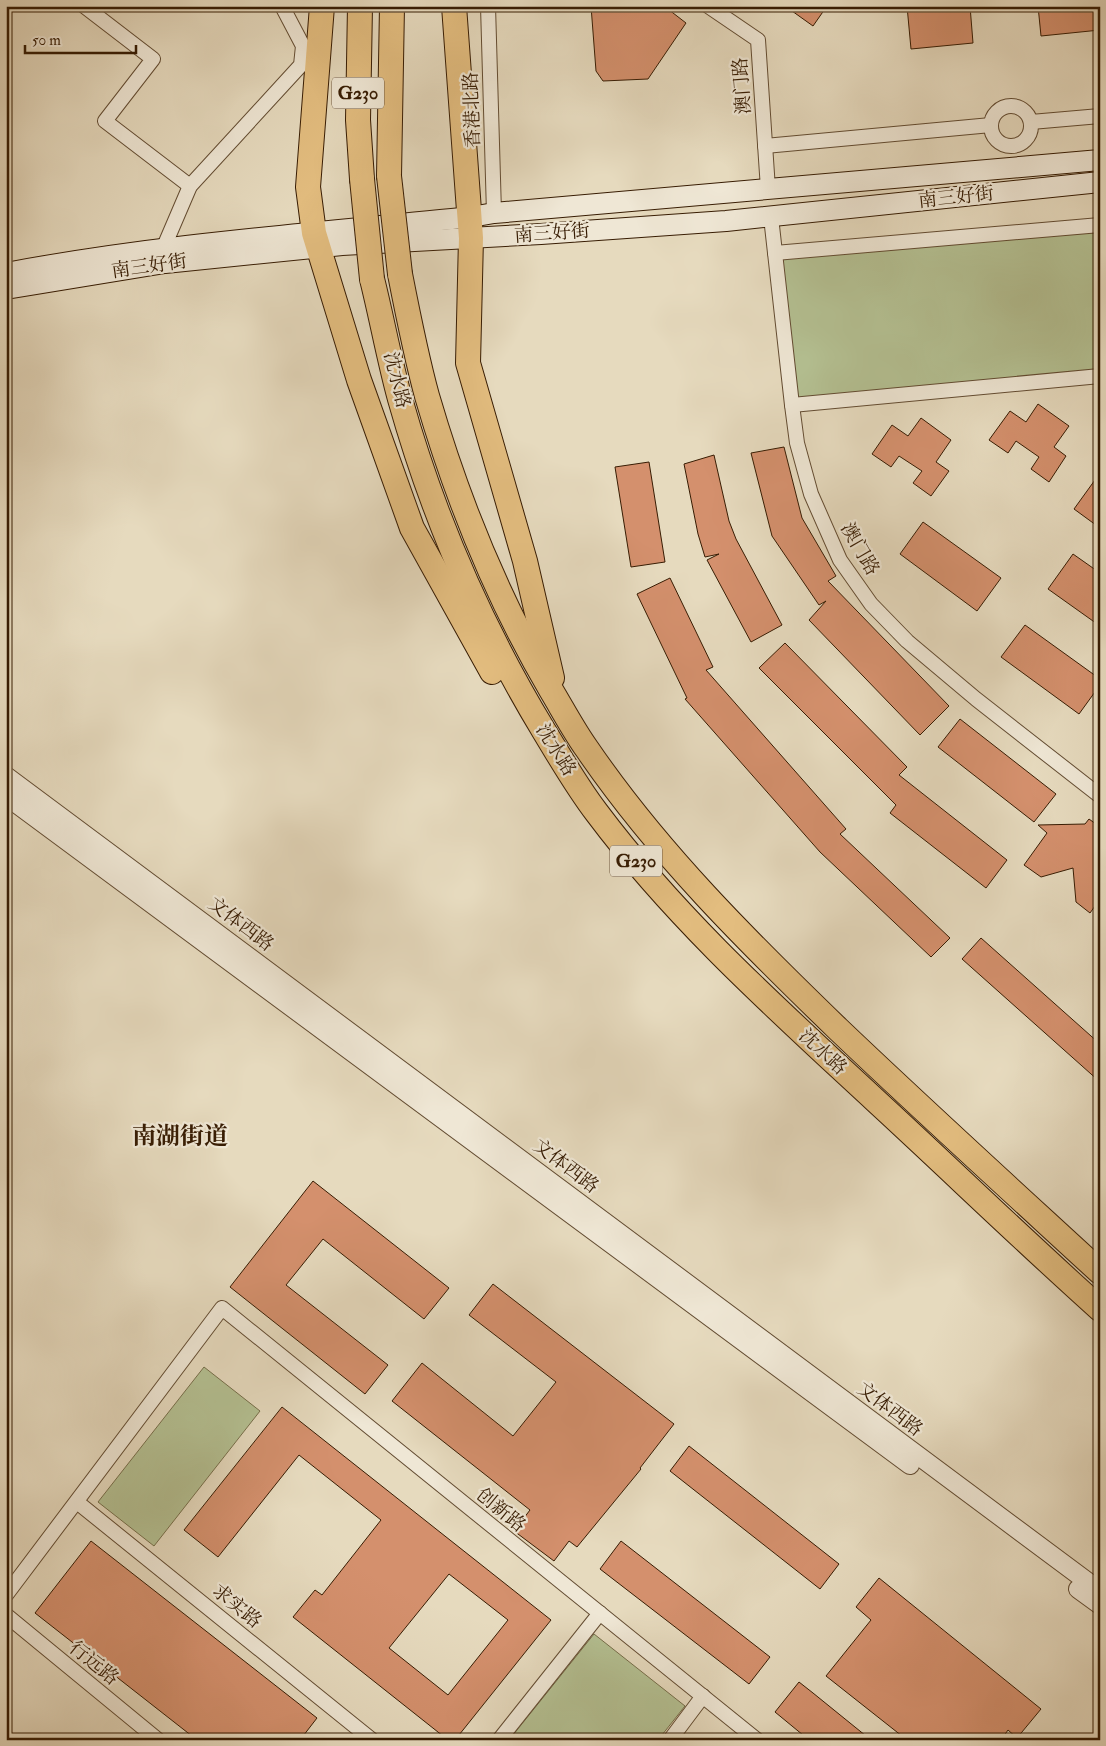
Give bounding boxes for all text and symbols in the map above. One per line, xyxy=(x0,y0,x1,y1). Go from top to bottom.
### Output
scale bar xyxy=(25,22,136,54)
text: 50 m xyxy=(32,31,61,50)
street label: 澳门路 xyxy=(728,57,756,115)
street label: 香港北路 xyxy=(459,72,485,148)
road number: G230 xyxy=(332,78,384,109)
street label: 南三好街 xyxy=(917,181,995,213)
street label: 南三好街 xyxy=(513,218,591,248)
street label: 南三好街 xyxy=(110,249,188,283)
street label: 沈水路 xyxy=(378,349,416,411)
street label: 澳门路 xyxy=(835,518,885,580)
street label: 沈水路 xyxy=(531,719,581,781)
road number: G230 xyxy=(610,846,662,876)
street label: 文体西路 xyxy=(203,892,279,956)
street label: 沈水路 xyxy=(794,1024,852,1080)
district label: 南湖街道 xyxy=(132,1121,228,1152)
street label: 文体西路 xyxy=(528,1134,604,1198)
street label: 文体西路 xyxy=(852,1377,928,1441)
street label: 创新路 xyxy=(471,1483,531,1537)
street label: 求实路 xyxy=(207,1579,267,1633)
street label: 行远路 xyxy=(64,1636,124,1690)

